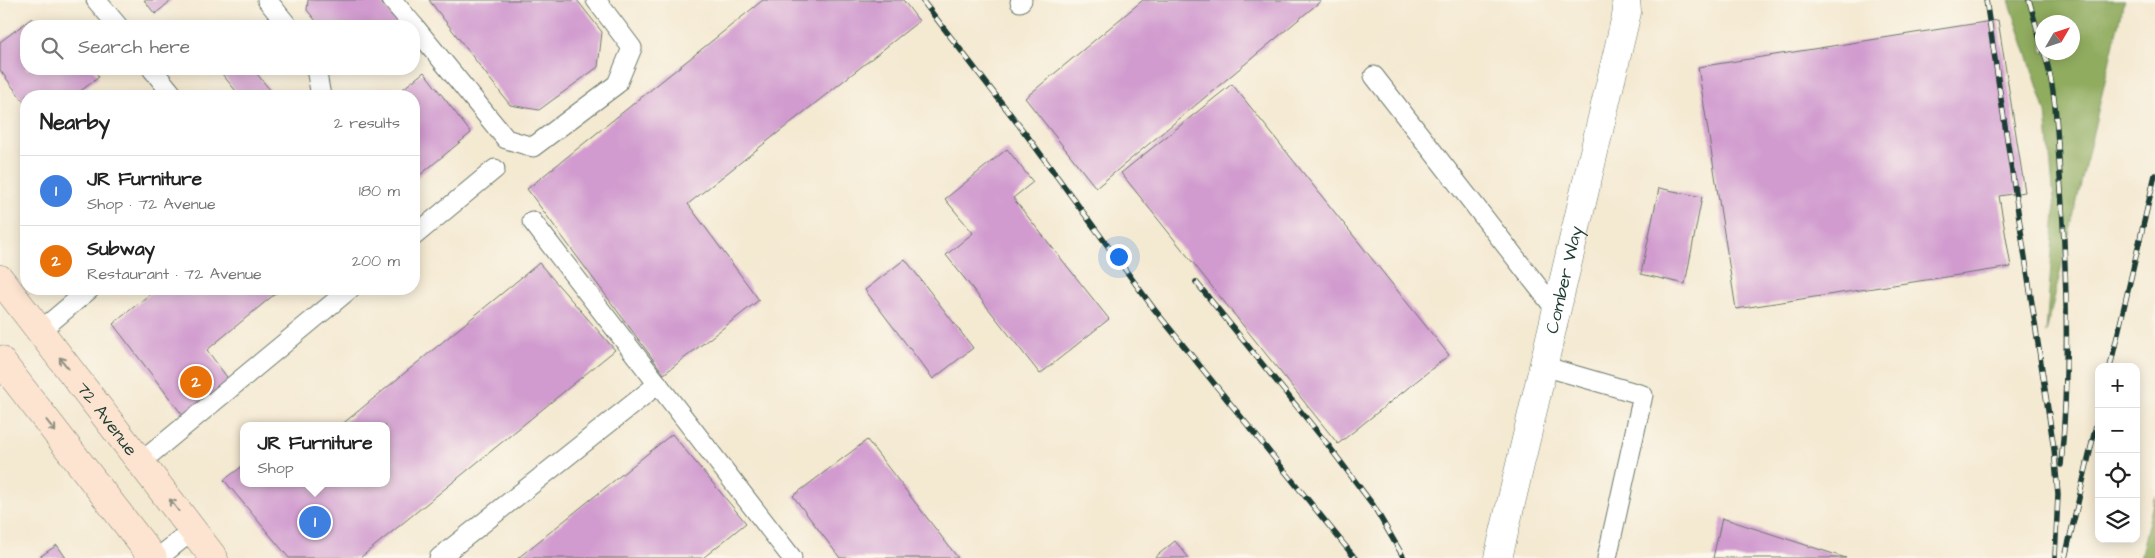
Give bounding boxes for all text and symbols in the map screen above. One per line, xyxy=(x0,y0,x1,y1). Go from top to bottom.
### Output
north arrow xyxy=(2035,15,2080,60)
search box xyxy=(20,20,420,75)
icon: search xyxy=(38,34,66,62)
text: Search here xyxy=(78,34,190,61)
text: Nearby xyxy=(40,108,110,137)
text: 2 results xyxy=(334,112,400,134)
text: JR Furniture xyxy=(87,166,202,193)
text: 1 xyxy=(55,180,57,202)
text: 180 m xyxy=(359,180,400,202)
text: Shop · 72 Avenue xyxy=(87,193,216,215)
street label: Comber Way xyxy=(1539,223,1590,336)
text: Subway xyxy=(87,236,155,263)
your location xyxy=(1106,244,1132,270)
text: 2 xyxy=(51,250,61,272)
text: 200 m xyxy=(352,250,400,272)
text: Restaurant · 72 Avenue xyxy=(87,263,262,285)
one-way arrow xyxy=(59,357,70,370)
pin: 2 xyxy=(180,363,212,401)
map controls xyxy=(2095,363,2140,543)
button: + xyxy=(2095,363,2140,408)
street label: 72 Avenue xyxy=(71,376,144,461)
button: − xyxy=(2095,408,2140,453)
one-way arrow xyxy=(46,419,56,433)
popup xyxy=(240,422,390,487)
text: JR Furniture xyxy=(258,430,372,457)
button: locate xyxy=(2095,453,2140,498)
text: Shop xyxy=(258,457,294,479)
button: layers xyxy=(2095,498,2140,543)
one-way arrow xyxy=(169,499,180,512)
pin: 1 xyxy=(299,503,331,541)

